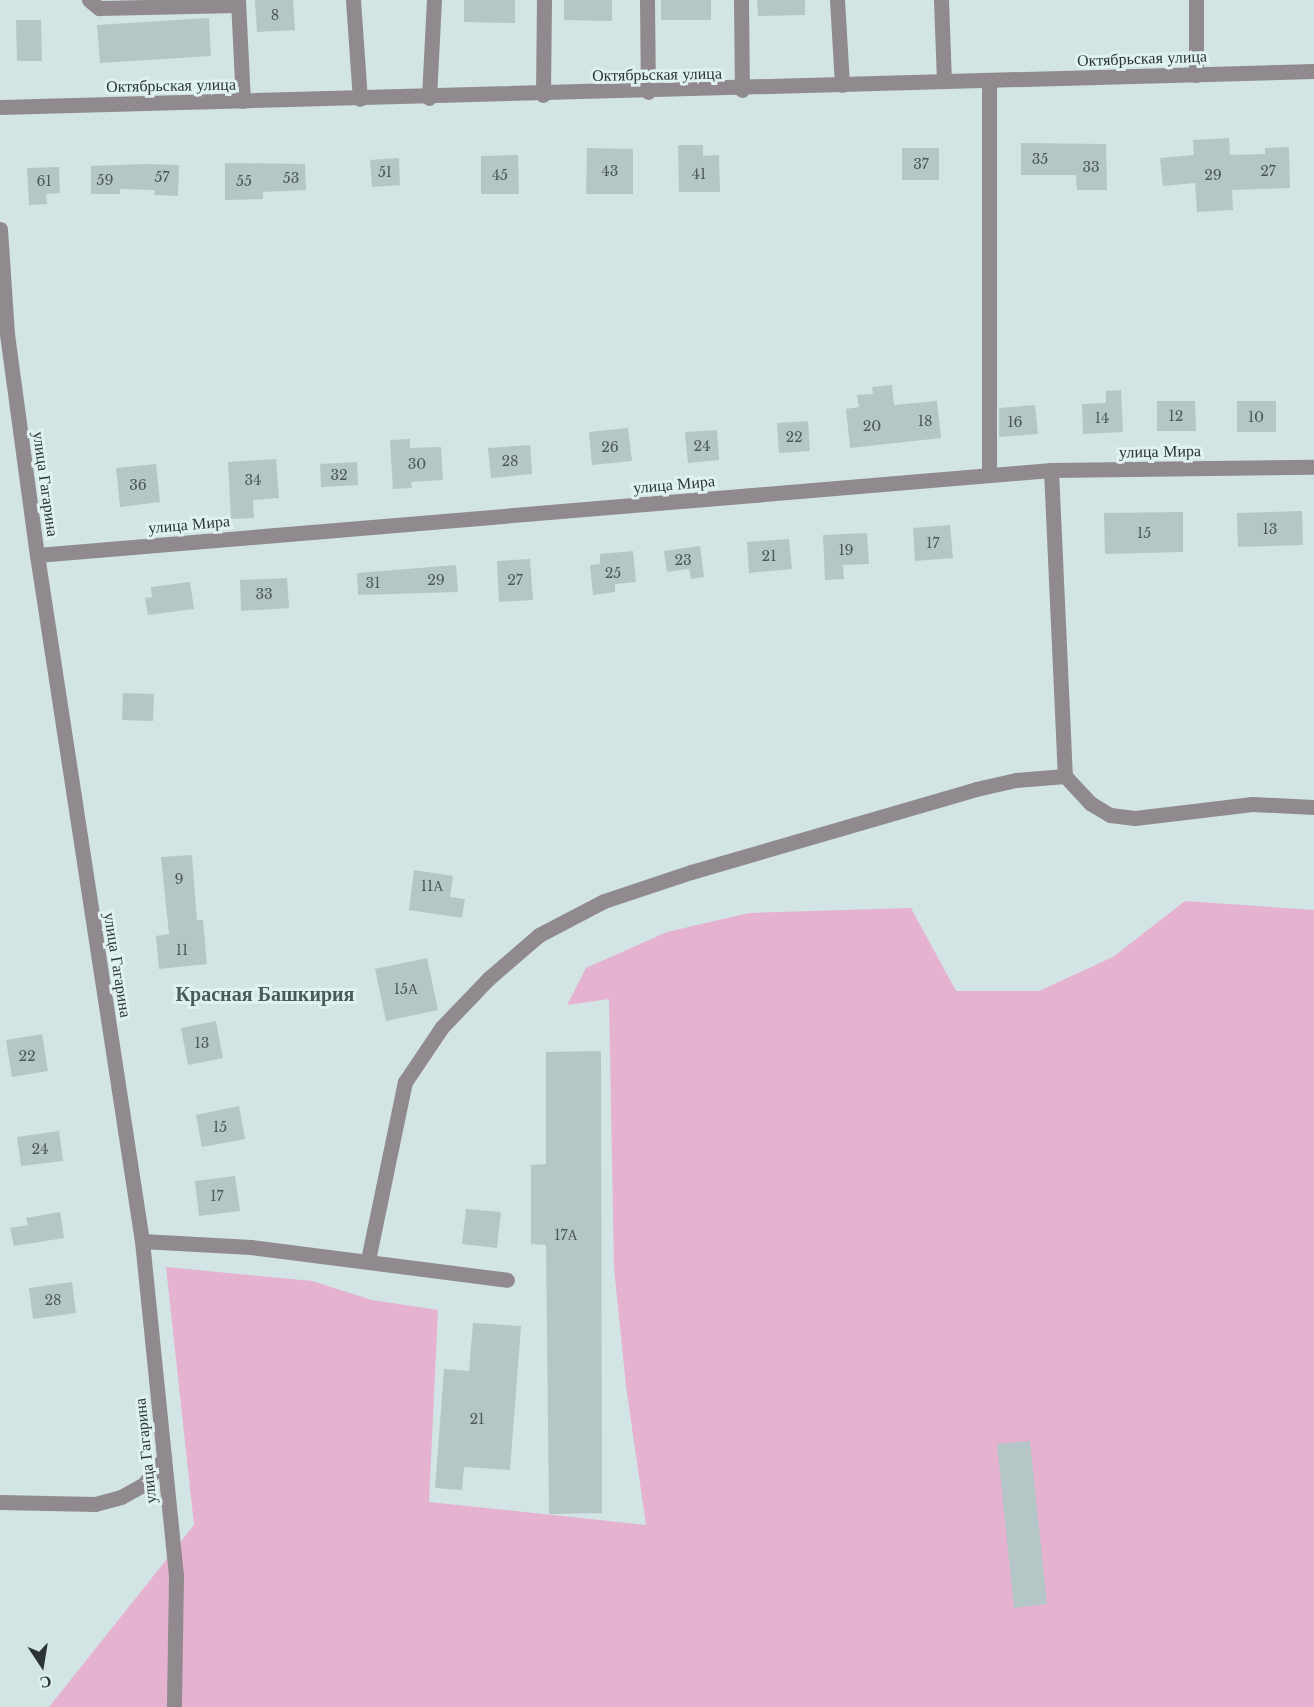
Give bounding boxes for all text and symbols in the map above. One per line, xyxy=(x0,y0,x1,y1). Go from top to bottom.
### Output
house number: 8 xyxy=(271,7,279,23)
street label: Октябрьская улица xyxy=(1077,46,1207,70)
street label: Октябрьская улица xyxy=(592,63,722,85)
street label: Октябрьская улица xyxy=(106,74,236,96)
house number: 35 xyxy=(1032,151,1048,167)
house number: 37 xyxy=(913,156,929,172)
house number: 33 xyxy=(1082,159,1100,175)
house number: 43 xyxy=(602,163,618,179)
house number: 27 xyxy=(1260,163,1276,179)
house number: 51 xyxy=(378,164,392,180)
house number: 41 xyxy=(692,166,706,182)
house number: 45 xyxy=(492,167,508,183)
house number: 29 xyxy=(1204,167,1222,183)
house number: 57 xyxy=(155,169,169,185)
house number: 53 xyxy=(283,170,299,186)
house number: 59 xyxy=(97,172,113,188)
house number: 61 xyxy=(36,173,52,189)
house number: 55 xyxy=(236,173,252,189)
house number: 12 xyxy=(1169,408,1183,424)
house number: 10 xyxy=(1248,409,1264,425)
house number: 14 xyxy=(1095,410,1109,426)
house number: 18 xyxy=(918,413,932,429)
house number: 16 xyxy=(1007,414,1023,430)
house number: 20 xyxy=(863,418,881,434)
house number: 22 xyxy=(785,429,803,445)
street label: улица Гагарина xyxy=(29,430,63,538)
house number: 24 xyxy=(694,438,710,454)
house number: 26 xyxy=(601,439,619,455)
street label: улица Мира xyxy=(1119,441,1201,461)
house number: 28 xyxy=(501,453,519,469)
house number: 30 xyxy=(408,456,426,472)
house number: 32 xyxy=(330,467,348,483)
street label: улица Мира xyxy=(632,471,716,497)
house number: 34 xyxy=(245,472,261,488)
house number: 36 xyxy=(129,477,147,493)
street label: улица Мира xyxy=(147,511,231,537)
house number: 13 xyxy=(1263,521,1277,537)
house number: 15 xyxy=(1137,525,1151,541)
house number: 17 xyxy=(926,535,940,551)
house number: 19 xyxy=(838,542,854,558)
house number: 21 xyxy=(762,548,776,564)
house number: 23 xyxy=(674,552,692,568)
house number: 25 xyxy=(605,565,621,581)
house number: 29 xyxy=(427,572,445,588)
house number: 27 xyxy=(507,572,523,588)
house number: 31 xyxy=(366,575,380,591)
house number: 33 xyxy=(255,586,273,602)
house number: 9 xyxy=(174,871,184,887)
house number: 11А xyxy=(421,878,443,894)
street label: улица Гагарина xyxy=(100,911,136,1019)
house number: 11 xyxy=(176,942,188,958)
house number: 15А xyxy=(394,981,418,997)
district label: Красная Башкирия xyxy=(176,982,354,1006)
house number: 13 xyxy=(195,1035,209,1051)
house number: 22 xyxy=(18,1048,36,1064)
house number: 15 xyxy=(213,1119,227,1135)
house number: 24 xyxy=(32,1141,48,1157)
house number: 17 xyxy=(210,1188,224,1204)
house number: 17А xyxy=(554,1227,578,1243)
house number: 28 xyxy=(44,1292,62,1308)
street label: улица Гагарина xyxy=(130,1397,160,1505)
house number: 21 xyxy=(470,1411,484,1427)
north arrow xyxy=(12,1635,72,1695)
text: С xyxy=(38,1672,53,1694)

